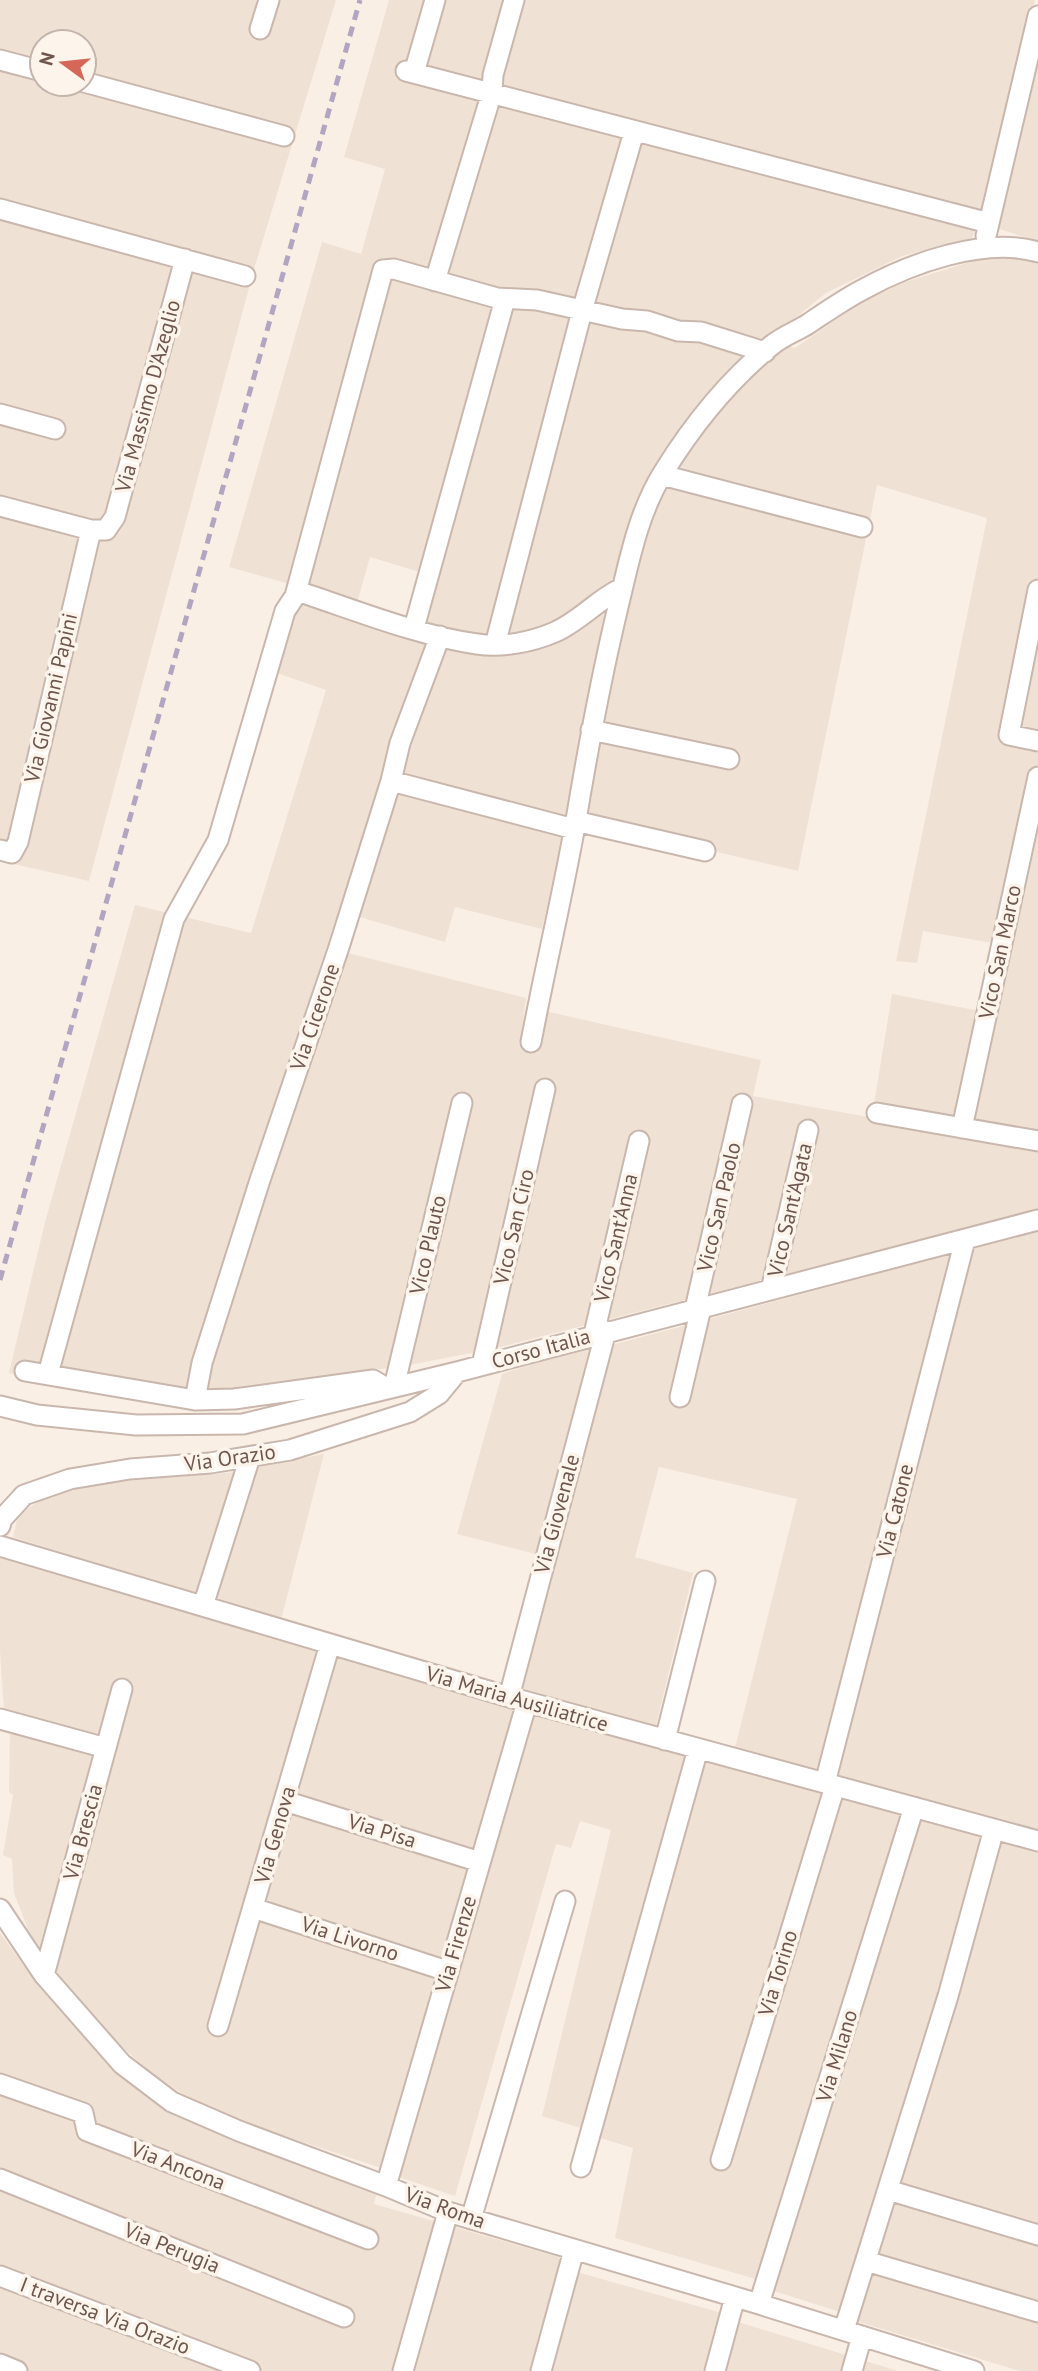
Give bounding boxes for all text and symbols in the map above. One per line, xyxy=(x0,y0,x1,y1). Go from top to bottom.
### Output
north arrow xyxy=(28,28,98,98)
text: N xyxy=(33,49,60,68)
street label: Via Massimo D'Azeglio xyxy=(109,297,186,496)
street label: Via Giovanni Papini xyxy=(18,610,83,786)
street label: Vico San Marco xyxy=(972,882,1027,1022)
street label: Via Cicerone xyxy=(283,960,345,1075)
street label: Vico San Paolo xyxy=(690,1139,747,1275)
street label: Vico Sant'Agata xyxy=(761,1140,818,1281)
street label: Vico San Ciro xyxy=(487,1166,540,1288)
street label: Vico Sant'Anna xyxy=(587,1171,643,1306)
street label: Vico Plauto xyxy=(403,1193,452,1298)
street label: Corso Italia xyxy=(489,1322,593,1375)
street label: Via Orazio xyxy=(182,1438,277,1477)
street label: Via Giovenale xyxy=(527,1451,585,1577)
street label: Via Catone xyxy=(870,1461,919,1562)
street label: Via Maria Ausiliatrice xyxy=(422,1659,611,1737)
street label: Via Brescia xyxy=(57,1781,108,1884)
street label: Via Genova xyxy=(247,1783,301,1888)
street label: Via Pisa xyxy=(344,1807,420,1854)
street label: Via Firenze xyxy=(429,1893,482,1996)
street label: Via Livorno xyxy=(297,1910,402,1967)
street label: Via Torino xyxy=(751,1927,803,2020)
street label: Via Milano xyxy=(809,2006,863,2106)
street label: Via Ancona xyxy=(126,2135,229,2196)
street label: Via Roma xyxy=(400,2180,489,2235)
street label: Via Perugia xyxy=(119,2216,224,2279)
street label: I traversa Via Orazio xyxy=(16,2271,194,2360)

